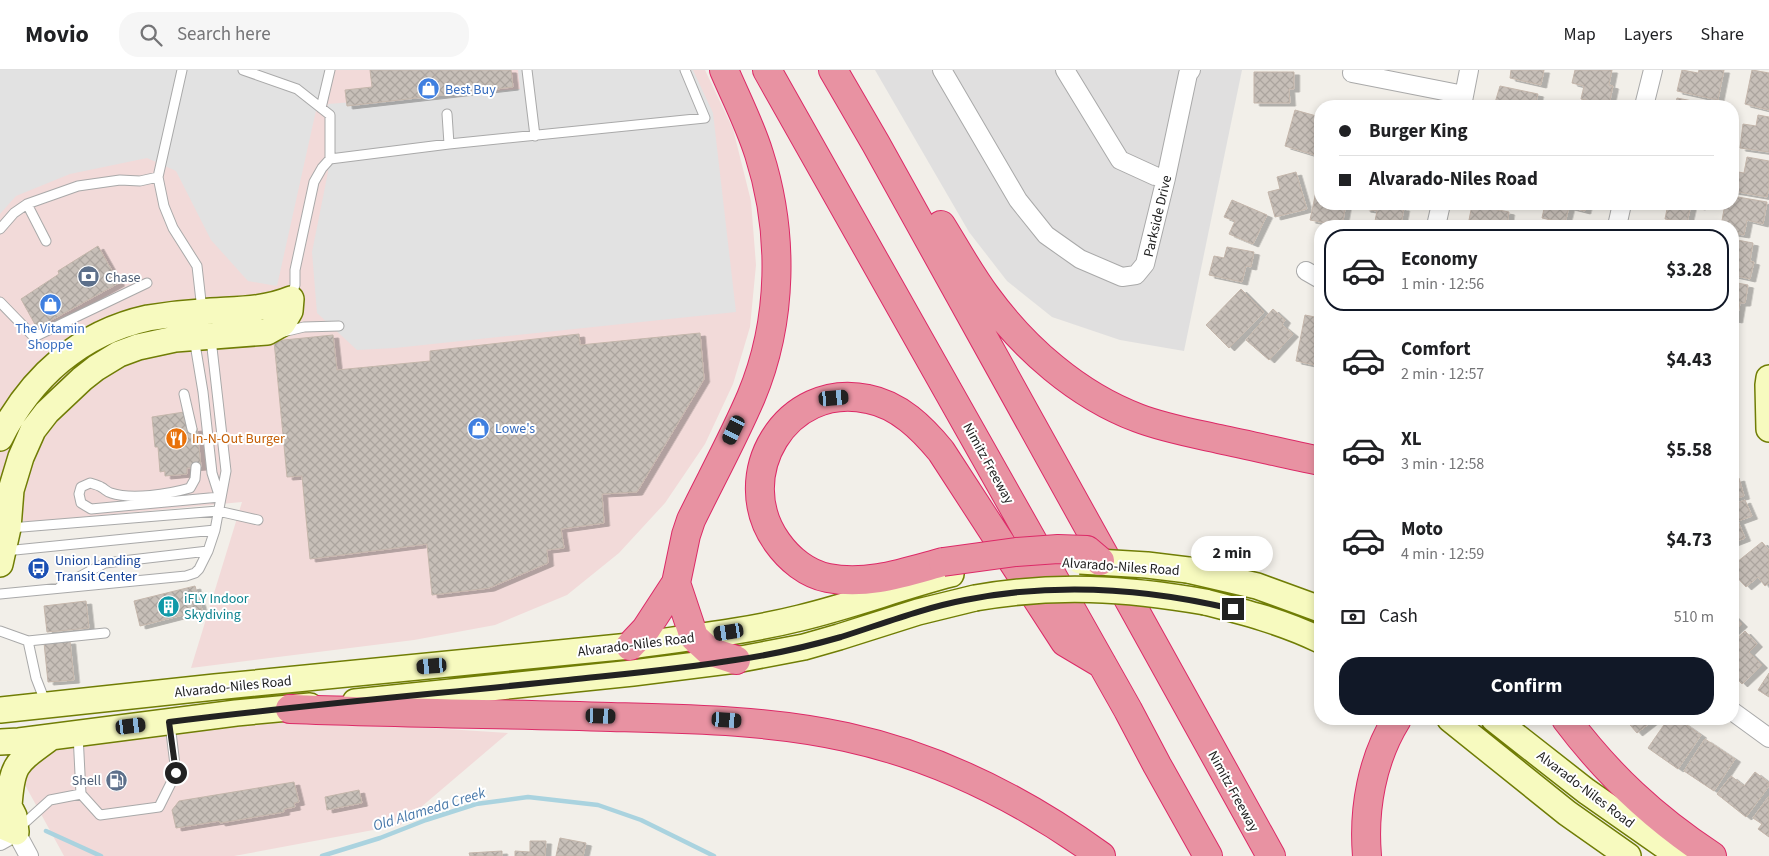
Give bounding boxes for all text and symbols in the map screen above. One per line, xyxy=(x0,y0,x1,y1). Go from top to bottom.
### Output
search box xyxy=(119,12,469,57)
text: Movio xyxy=(25,17,89,52)
icon: search xyxy=(137,21,165,49)
text: Search here xyxy=(177,21,271,48)
text: Map xyxy=(1564,22,1596,47)
text: Layers xyxy=(1624,22,1673,47)
text: Share xyxy=(1701,22,1744,47)
shop icon: Best Buy xyxy=(417,77,441,101)
place label: Best Buy xyxy=(445,80,496,100)
text: Burger King xyxy=(1369,118,1468,145)
text: Alvarado-Niles Road xyxy=(1369,166,1538,193)
street label: Parkside Drive xyxy=(1139,173,1177,259)
text: Economy xyxy=(1401,246,1478,273)
icon: car xyxy=(1341,248,1386,293)
text: $3.28 xyxy=(1666,257,1712,284)
bank icon: Chase xyxy=(77,265,101,289)
place label: Chase xyxy=(105,268,141,288)
text: 1 min · 12:56 xyxy=(1401,273,1484,295)
shop icon: The Vitamin Shoppe xyxy=(38,293,62,317)
place label: The Vitamin Shoppe xyxy=(15,319,85,355)
text: Comfort xyxy=(1401,336,1471,363)
icon: car xyxy=(1341,338,1386,383)
text: $4.43 xyxy=(1666,347,1712,374)
text: 2 min · 12:57 xyxy=(1401,363,1484,385)
car xyxy=(818,389,849,407)
car xyxy=(720,413,747,447)
shop icon: Lowe's xyxy=(467,416,491,440)
place label: Lowe's xyxy=(495,419,535,439)
street label: Nimitz Freeway xyxy=(958,419,1019,508)
restaurant icon: In-N-Out Burger xyxy=(164,426,188,450)
text: XL xyxy=(1401,426,1422,453)
icon: car xyxy=(1341,428,1386,473)
place label: In-N-Out Burger xyxy=(192,429,285,449)
text: $5.58 xyxy=(1666,437,1712,464)
text: 3 min · 12:58 xyxy=(1401,453,1484,475)
text: Moto xyxy=(1401,516,1443,543)
icon: car xyxy=(1341,518,1386,563)
text: $4.73 xyxy=(1666,527,1712,554)
callout: 2 min xyxy=(1192,536,1274,572)
text: 2 min xyxy=(1213,542,1251,564)
text: 4 min · 12:59 xyxy=(1401,543,1484,565)
place label: Union Landing Transit Center xyxy=(55,551,141,587)
street label: Alvarado-Niles Road xyxy=(1062,553,1180,581)
bus stop icon: Union Landing Transit Center xyxy=(27,556,51,580)
place label: iFLY Indoor Skydiving xyxy=(184,589,249,625)
building icon: iFLY Indoor Skydiving xyxy=(156,594,180,618)
route end xyxy=(1222,598,1244,620)
icon: cash xyxy=(1339,603,1367,631)
text: Cash xyxy=(1379,603,1418,630)
text: 510 m xyxy=(1674,606,1714,628)
car xyxy=(713,622,744,642)
street label: Alvarado-Niles Road xyxy=(577,628,696,662)
car xyxy=(416,657,447,675)
button: Confirm xyxy=(1339,657,1714,715)
street label: Alvarado-Niles Road xyxy=(174,671,293,703)
car xyxy=(585,708,616,724)
car xyxy=(711,711,742,729)
car xyxy=(115,717,146,735)
street label: Alvarado-Niles Road xyxy=(1532,746,1638,833)
street label: Nimitz Freeway xyxy=(1203,747,1264,836)
route start xyxy=(165,762,187,784)
fuel station icon: Shell xyxy=(105,768,129,792)
place label: Shell xyxy=(72,771,101,791)
water label: Old Alameda Creek xyxy=(370,782,489,837)

